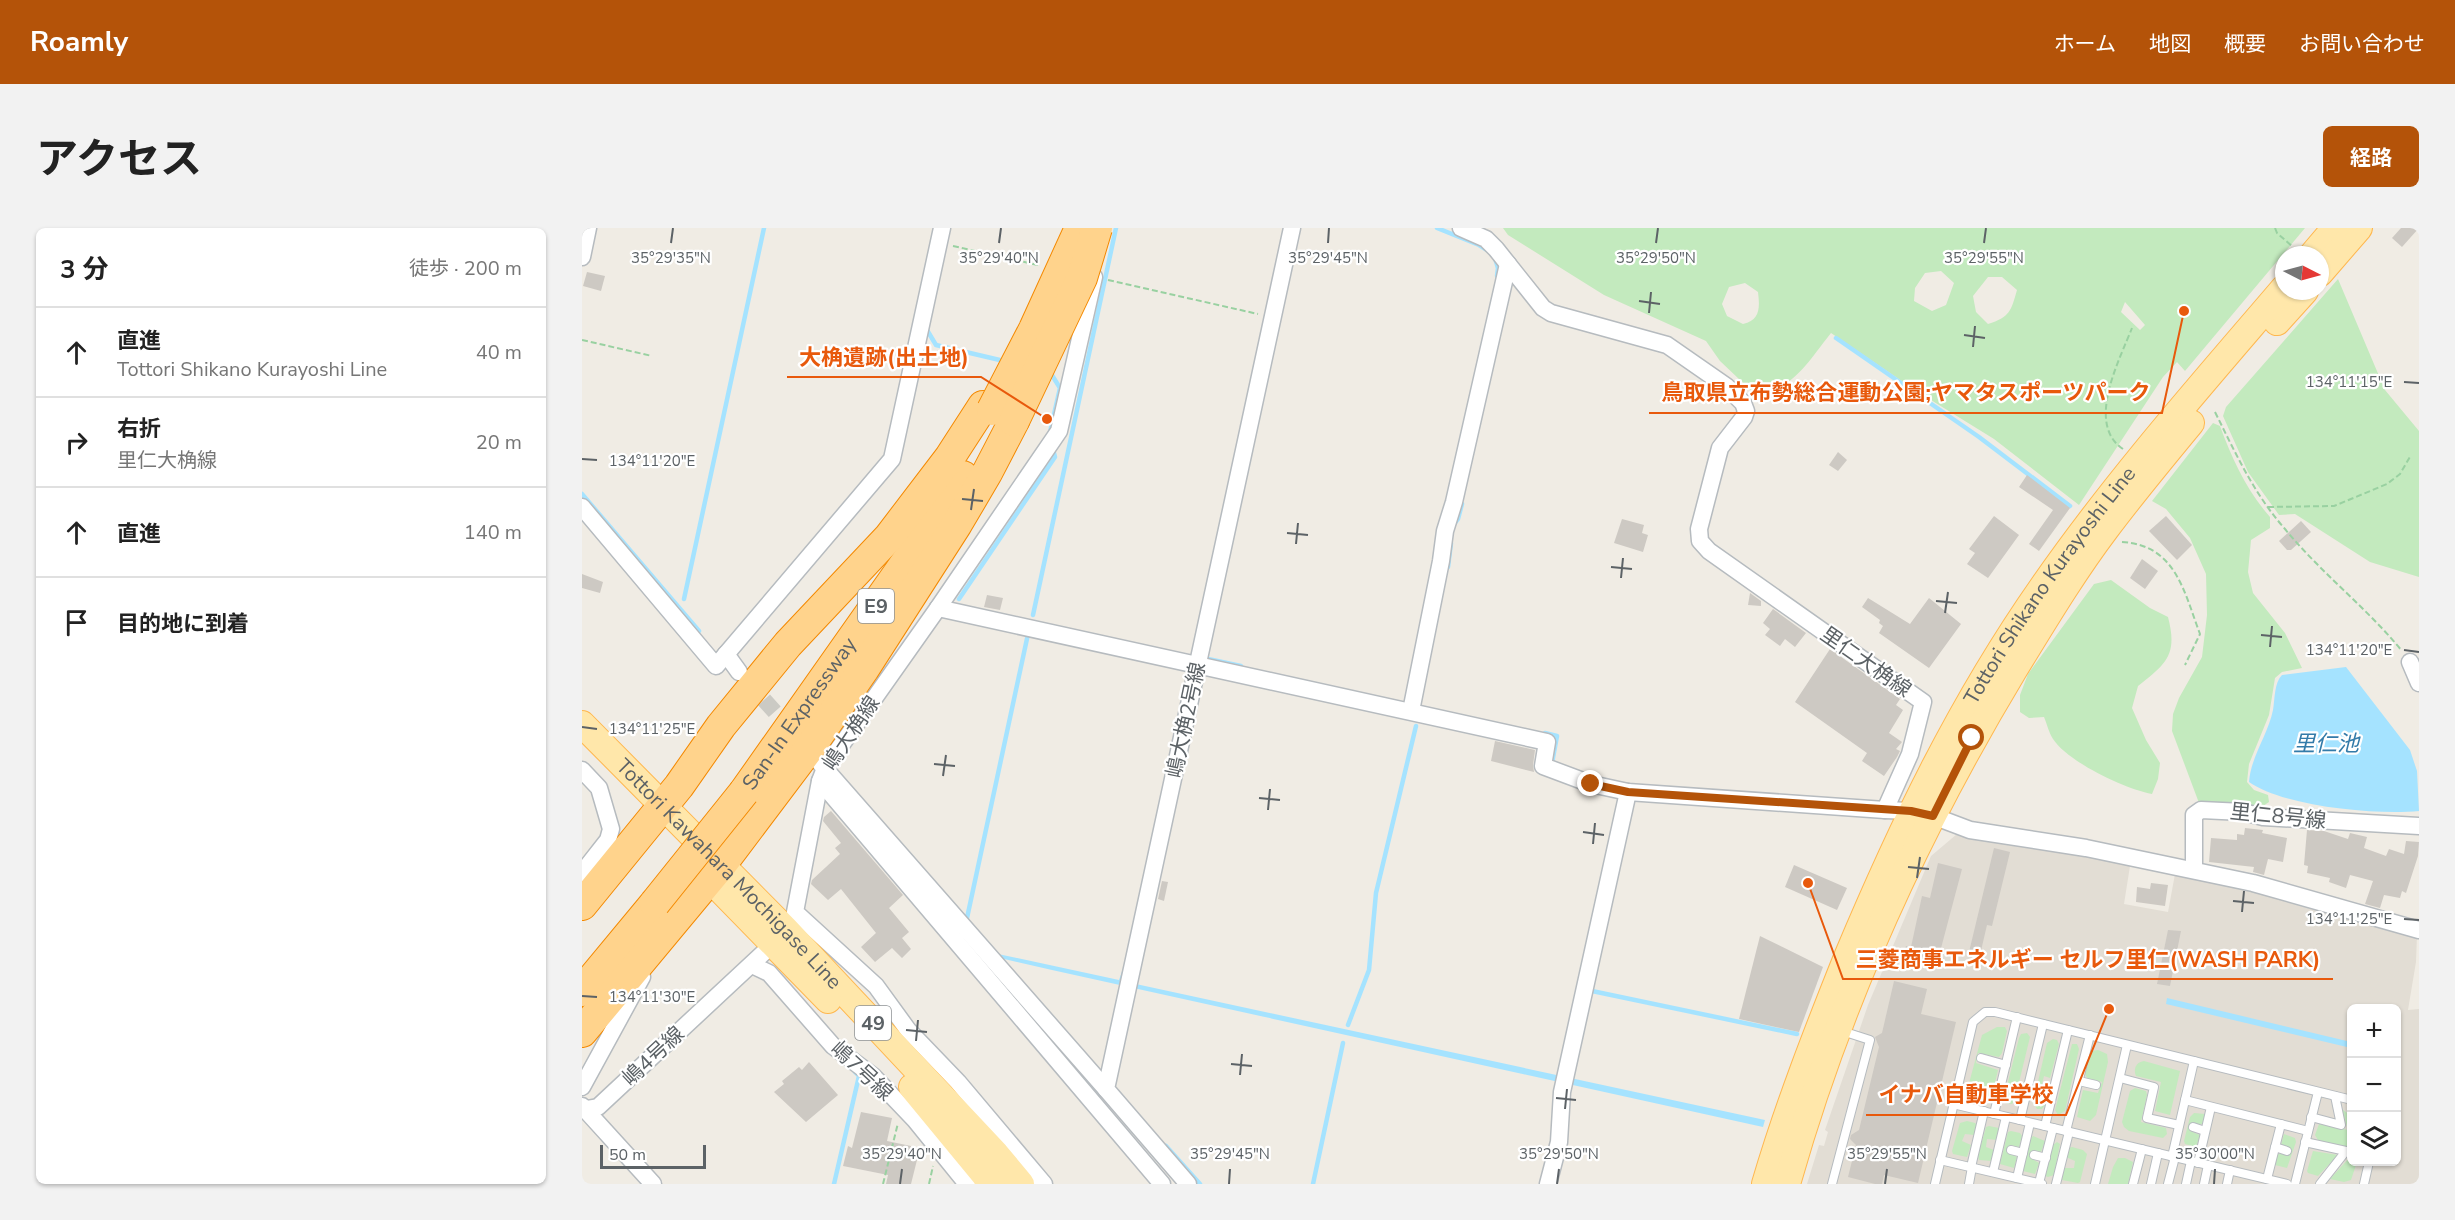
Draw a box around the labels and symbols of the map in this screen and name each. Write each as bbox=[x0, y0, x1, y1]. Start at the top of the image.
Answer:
north arrow bbox=[2275, 246, 2329, 300]
text: 35°29'35"N bbox=[631, 248, 711, 268]
text: 35°29'40"N bbox=[959, 248, 1039, 268]
text: 35°29'45"N bbox=[1288, 248, 1368, 268]
text: 35°29'50"N bbox=[1616, 248, 1696, 268]
text: 35°29'55"N bbox=[1944, 248, 2024, 268]
callout: 大桷遺跡(出土地) bbox=[787, 337, 981, 377]
text: 大桷遺跡(出土地) bbox=[799, 343, 969, 373]
text: 134°11'15"E bbox=[2306, 372, 2392, 392]
callout: 鳥取県立布勢総合運動公園;ヤマタスポーツパーク bbox=[1649, 373, 2162, 413]
text: 鳥取県立布勢総合運動公園;ヤマタスポーツパーク bbox=[1661, 378, 2151, 408]
text: 134°11'20"E bbox=[609, 451, 695, 471]
street label: Tottori Shikano Kurayoshi Line bbox=[1957, 461, 2142, 710]
road number: E9 bbox=[858, 589, 894, 623]
street label: 里仁大桷線 bbox=[1815, 620, 1917, 704]
street label: San-In Expressway bbox=[736, 631, 863, 796]
text: 134°11'20"E bbox=[2306, 640, 2392, 660]
street label: 嶋大桷2号線 bbox=[1160, 660, 1212, 780]
street label: 嶋大桷線 bbox=[816, 690, 886, 776]
text: 134°11'25"E bbox=[609, 719, 695, 739]
route start bbox=[1958, 724, 1984, 750]
water label: 里仁池 bbox=[2293, 729, 2361, 759]
street label: Tottori Kawahara Mochigase Line bbox=[610, 753, 848, 995]
route end bbox=[1577, 770, 1603, 796]
street label: 里仁8号線 bbox=[2228, 797, 2328, 835]
text: 134°11'25"E bbox=[2306, 909, 2392, 929]
callout: 三菱商事エネルギー セルフ里仁(WASH PARK) bbox=[1843, 939, 2333, 979]
text: 三菱商事エネルギー セルフ里仁(WASH PARK) bbox=[1856, 945, 2320, 975]
text: 134°11'30"E bbox=[609, 987, 695, 1007]
road number: 49 bbox=[855, 1006, 891, 1040]
street label: 嶋4号線 bbox=[616, 1020, 690, 1092]
street label: 嶋7号線 bbox=[825, 1035, 899, 1107]
callout: イナバ自動車学校 bbox=[1866, 1075, 2066, 1115]
text: イナバ自動車学校 bbox=[1878, 1080, 2054, 1110]
scale bar bbox=[600, 1142, 706, 1170]
text: 35°29'40"N bbox=[862, 1144, 942, 1164]
text: 35°29'45"N bbox=[1190, 1144, 1270, 1164]
text: 35°29'50"N bbox=[1519, 1144, 1599, 1164]
text: 35°29'55"N bbox=[1847, 1144, 1927, 1164]
text: 35°30'00"N bbox=[2175, 1144, 2255, 1164]

